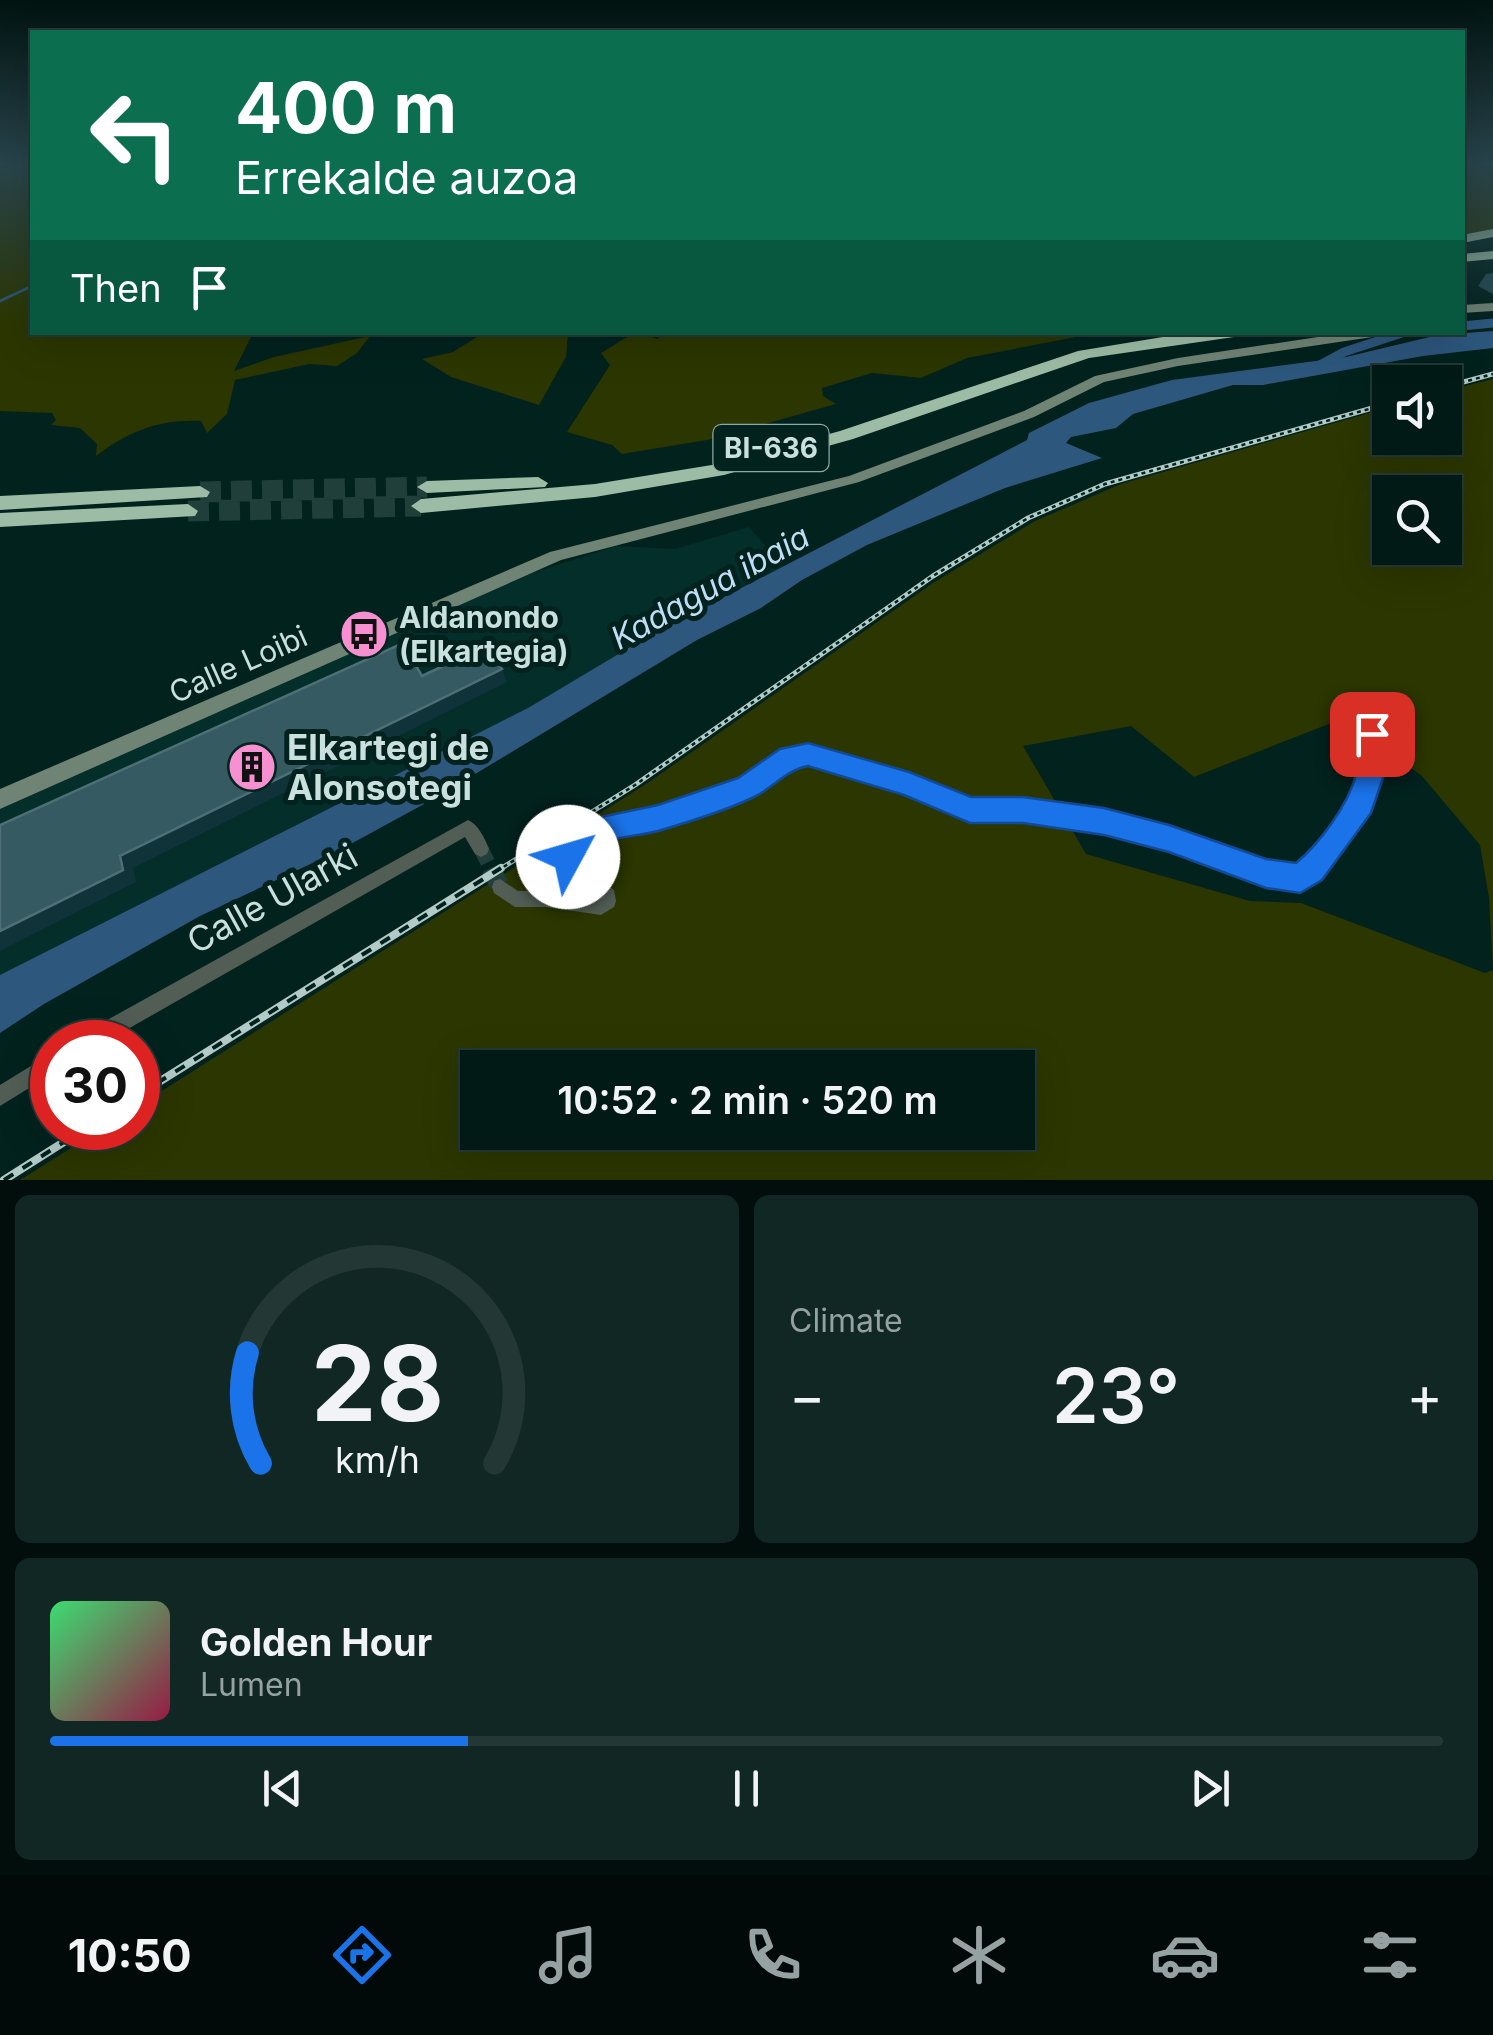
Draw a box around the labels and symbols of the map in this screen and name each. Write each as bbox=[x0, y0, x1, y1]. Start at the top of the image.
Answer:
road number: BI-636 bbox=[714, 425, 828, 471]
water label: Kadagua ibaia bbox=[604, 516, 816, 658]
place label: Aldanondo (Elkartegia) bbox=[399, 599, 569, 669]
bus stop icon: Aldanondo (Elkartegia) bbox=[338, 608, 390, 660]
street label: Calle Loibi bbox=[163, 618, 313, 710]
pin bbox=[1330, 692, 1415, 777]
place label: Elkartegi de Alonsotegi bbox=[287, 726, 489, 808]
building icon: Elkartegi de Alonsotegi bbox=[226, 741, 278, 793]
position arrow bbox=[516, 805, 620, 909]
street label: Calle Ularki bbox=[180, 834, 364, 962]
speed limit sign: 30 bbox=[30, 1020, 160, 1150]

